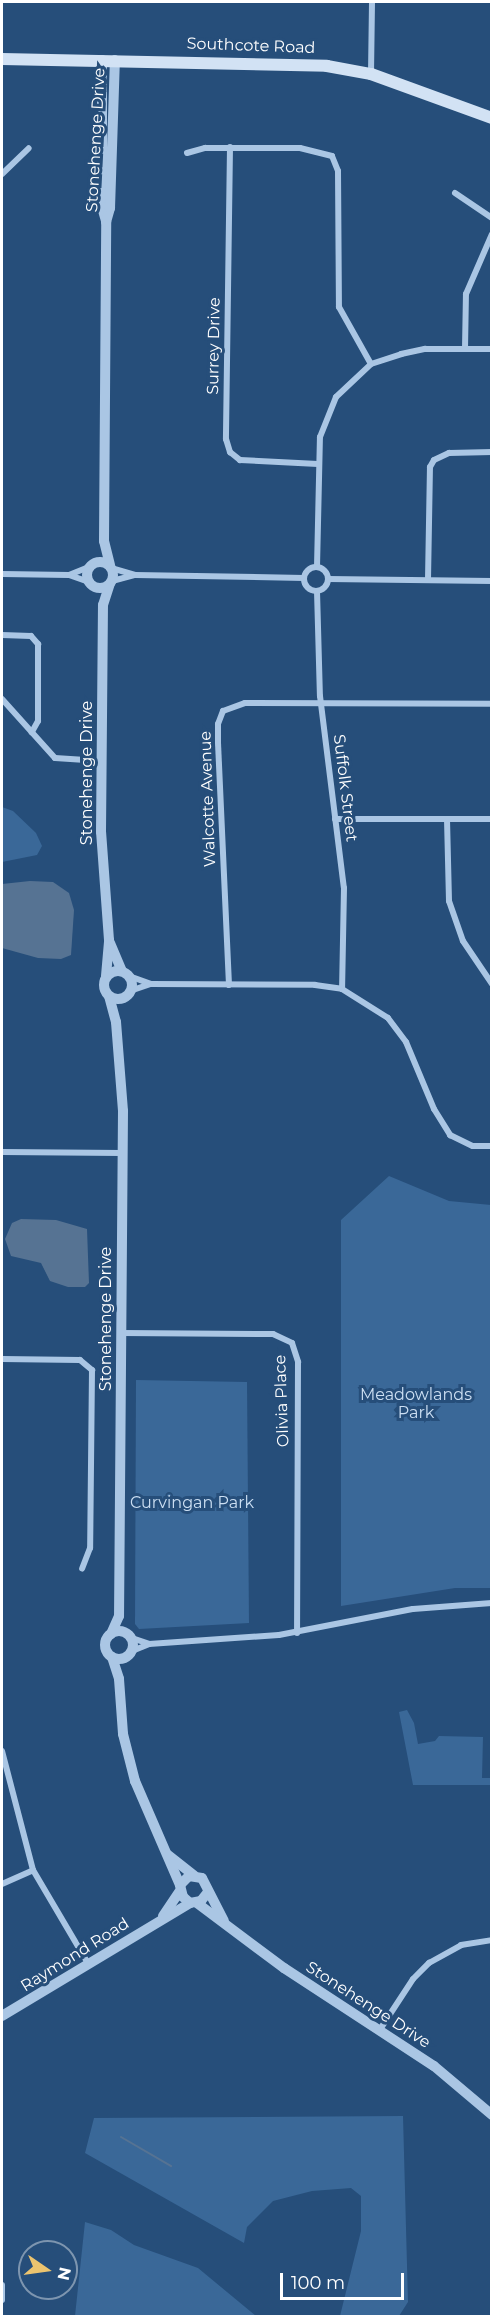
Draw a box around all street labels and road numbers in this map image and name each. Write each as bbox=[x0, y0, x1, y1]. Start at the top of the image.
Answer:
street label: Southcote Road bbox=[186, 34, 316, 58]
street label: Stonehenge Drive bbox=[83, 67, 109, 213]
street label: Surrey Drive bbox=[204, 297, 224, 395]
street label: Stonehenge Drive bbox=[77, 701, 97, 845]
street label: Walcotte Avenue bbox=[196, 731, 220, 867]
street label: Suffolk Street bbox=[329, 733, 361, 843]
street label: Stonehenge Drive bbox=[96, 1247, 116, 1391]
street label: Olivia Place bbox=[271, 1354, 293, 1448]
street label: Raymond Road bbox=[17, 1914, 133, 1996]
street label: Stonehenge Drive bbox=[302, 1958, 434, 2052]

